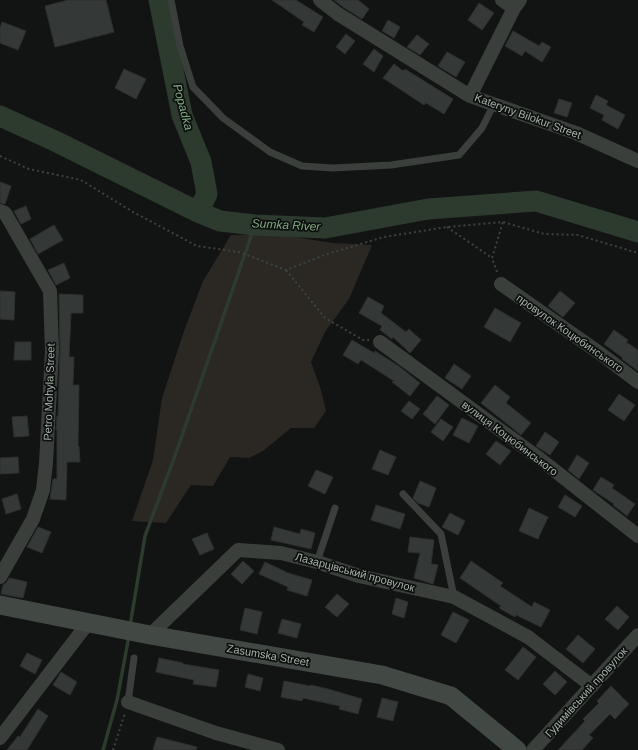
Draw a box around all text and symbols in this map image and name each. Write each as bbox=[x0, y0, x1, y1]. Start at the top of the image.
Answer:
water label: Popadka bbox=[170, 82, 196, 132]
street label: Kateryny Bilokur Street bbox=[473, 91, 583, 141]
water label: Sumka River bbox=[251, 216, 322, 234]
street label: провулок Коцюбинського bbox=[514, 292, 626, 374]
street label: Petro Mohyla Street bbox=[41, 343, 57, 441]
street label: вулиця Коцюбинського bbox=[460, 398, 560, 478]
street label: Лазарцівський провулок bbox=[294, 550, 416, 594]
street label: Zasumska Street bbox=[226, 642, 310, 668]
street label: Гудимівський провулок bbox=[543, 645, 630, 739]

